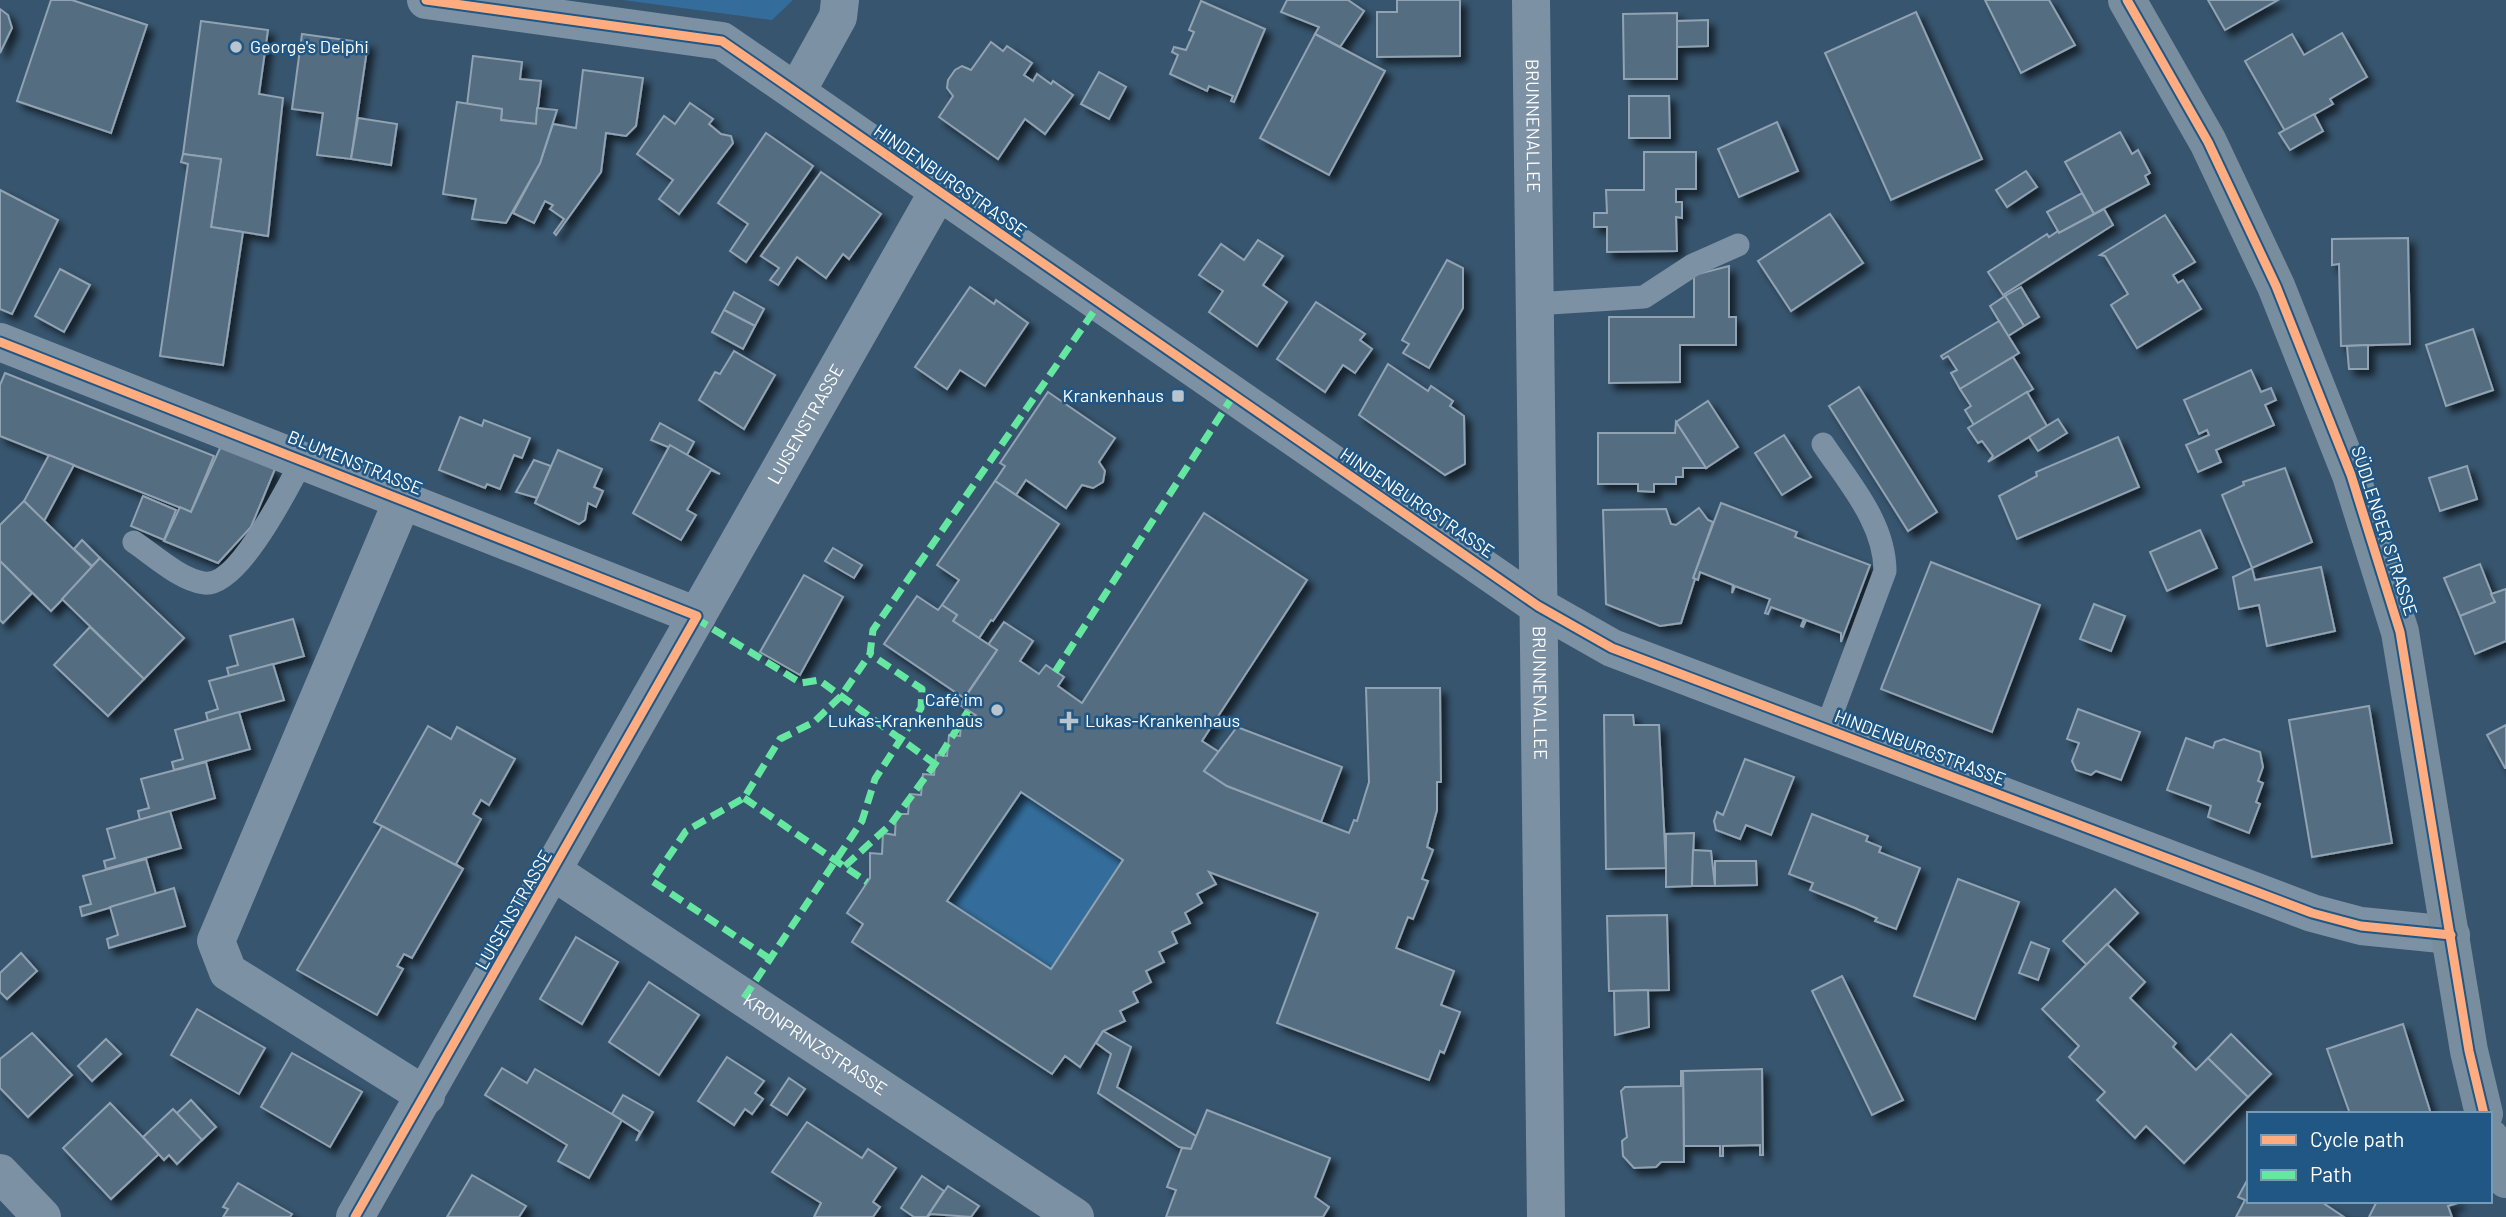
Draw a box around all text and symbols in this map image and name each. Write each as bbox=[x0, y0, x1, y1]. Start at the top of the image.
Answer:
place label: George's Delphi bbox=[250, 35, 369, 57]
marker: George's Delphi bbox=[228, 39, 244, 55]
street label: BRUNNENALLEE bbox=[1522, 59, 1545, 193]
street label: HINDENBURGSTRASSE bbox=[870, 119, 1031, 241]
street label: LUISENSTRASSE bbox=[762, 360, 848, 488]
place label: Krankenhaus bbox=[1062, 384, 1164, 406]
marker: Krankenhaus bbox=[1170, 388, 1186, 404]
street label: BLUMENSTRASSE bbox=[285, 425, 426, 499]
street label: HINDENBURGSTRASSE bbox=[1336, 442, 1499, 562]
street label: SÜDLENGER STRASSE bbox=[2347, 443, 2423, 618]
street label: BRUNNENALLEE bbox=[1529, 626, 1552, 760]
place label: Café im Lukas-Krankenhaus bbox=[828, 688, 983, 731]
marker: Café im Lukas-Krankenhaus bbox=[989, 702, 1005, 718]
street label: HINDENBURGSTRASSE bbox=[1832, 704, 2009, 790]
place label: Lukas-Krankenhaus bbox=[1085, 709, 1240, 731]
marker: Lukas-Krankenhaus bbox=[1059, 711, 1079, 731]
street label: LUISENSTRASSE bbox=[470, 846, 556, 973]
street label: KRONPRINZSTRASSE bbox=[739, 988, 892, 1099]
legend bbox=[2247, 1112, 2492, 1203]
text: Cycle path bbox=[2310, 1126, 2404, 1151]
text: Path bbox=[2310, 1161, 2352, 1186]

